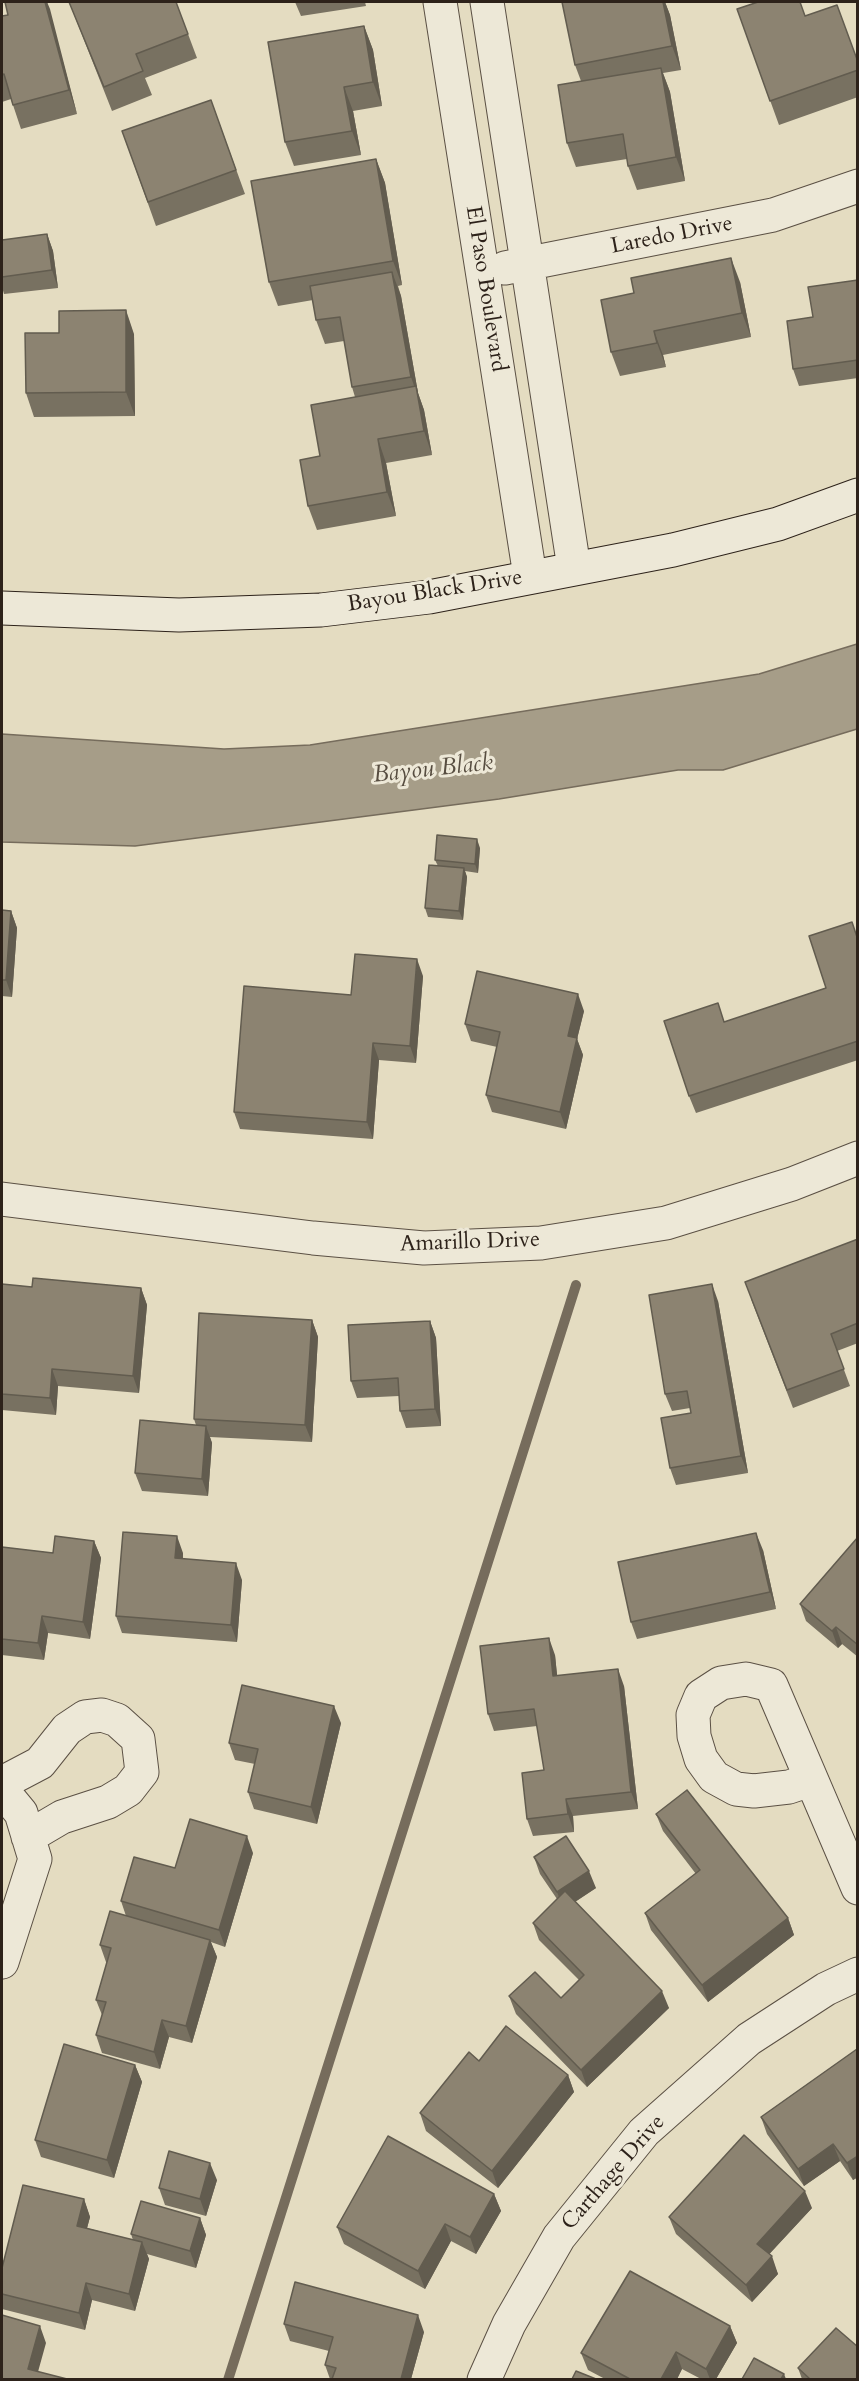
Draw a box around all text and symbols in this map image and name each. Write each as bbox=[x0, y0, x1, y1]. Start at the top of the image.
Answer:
street label: El Paso Boulevard bbox=[459, 204, 511, 374]
street label: Laredo Drive bbox=[609, 211, 735, 261]
street label: Bayou Black Drive bbox=[346, 565, 524, 619]
water label: Bayou Black bbox=[372, 749, 494, 791]
street label: Amarillo Drive bbox=[399, 1227, 541, 1259]
street label: Carthage Drive bbox=[557, 2110, 671, 2236]

